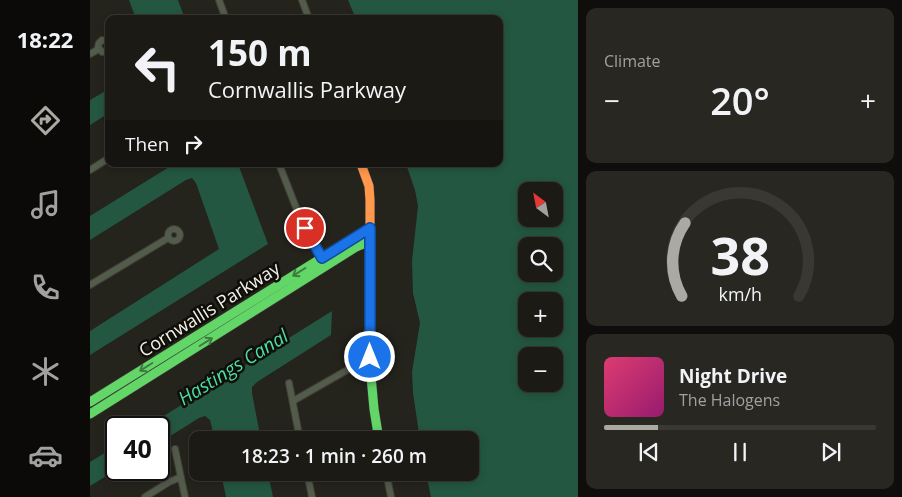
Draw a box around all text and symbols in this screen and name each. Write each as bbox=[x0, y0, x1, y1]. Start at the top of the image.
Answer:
text: 18:22 bbox=[17, 24, 73, 54]
text: 150 m bbox=[208, 29, 312, 76]
icon: left bbox=[125, 35, 190, 100]
text: Climate bbox=[604, 50, 661, 72]
text: Cornwallis Parkway bbox=[208, 74, 406, 104]
text: 20° bbox=[710, 74, 770, 126]
text: − bbox=[604, 81, 620, 119]
text: + bbox=[860, 81, 876, 119]
icon: directions bbox=[28, 103, 63, 138]
icon: right bbox=[179, 130, 207, 158]
text: Then bbox=[125, 131, 169, 157]
north arrow bbox=[518, 182, 562, 228]
map controls bbox=[518, 182, 563, 392]
icon: music bbox=[28, 187, 63, 222]
pin bbox=[284, 207, 326, 249]
icon: arrive bbox=[291, 214, 319, 242]
text: 38 bbox=[710, 219, 770, 290]
button: search bbox=[518, 237, 563, 282]
street label: Cornwallis Parkway bbox=[134, 255, 285, 362]
one-way arrow bbox=[292, 268, 306, 278]
icon: phone bbox=[28, 270, 63, 305]
text: km/h bbox=[718, 282, 762, 306]
button: + bbox=[518, 292, 563, 337]
water label: Hastings Canal bbox=[173, 322, 294, 411]
position arrow bbox=[343, 330, 395, 382]
one-way arrow bbox=[198, 336, 212, 346]
button: − bbox=[518, 347, 563, 392]
icon: climate bbox=[28, 354, 63, 389]
one-way arrow bbox=[139, 363, 153, 373]
text: Night Drive bbox=[679, 363, 787, 389]
text: The Halogens bbox=[679, 389, 780, 411]
speed limit sign: 40 bbox=[105, 416, 170, 481]
icon: car bbox=[28, 438, 63, 473]
icon: previous bbox=[635, 438, 663, 466]
icon: pause bbox=[726, 438, 754, 466]
icon: next bbox=[817, 438, 845, 466]
text: 18:23 · 1 min · 260 m bbox=[241, 443, 427, 469]

